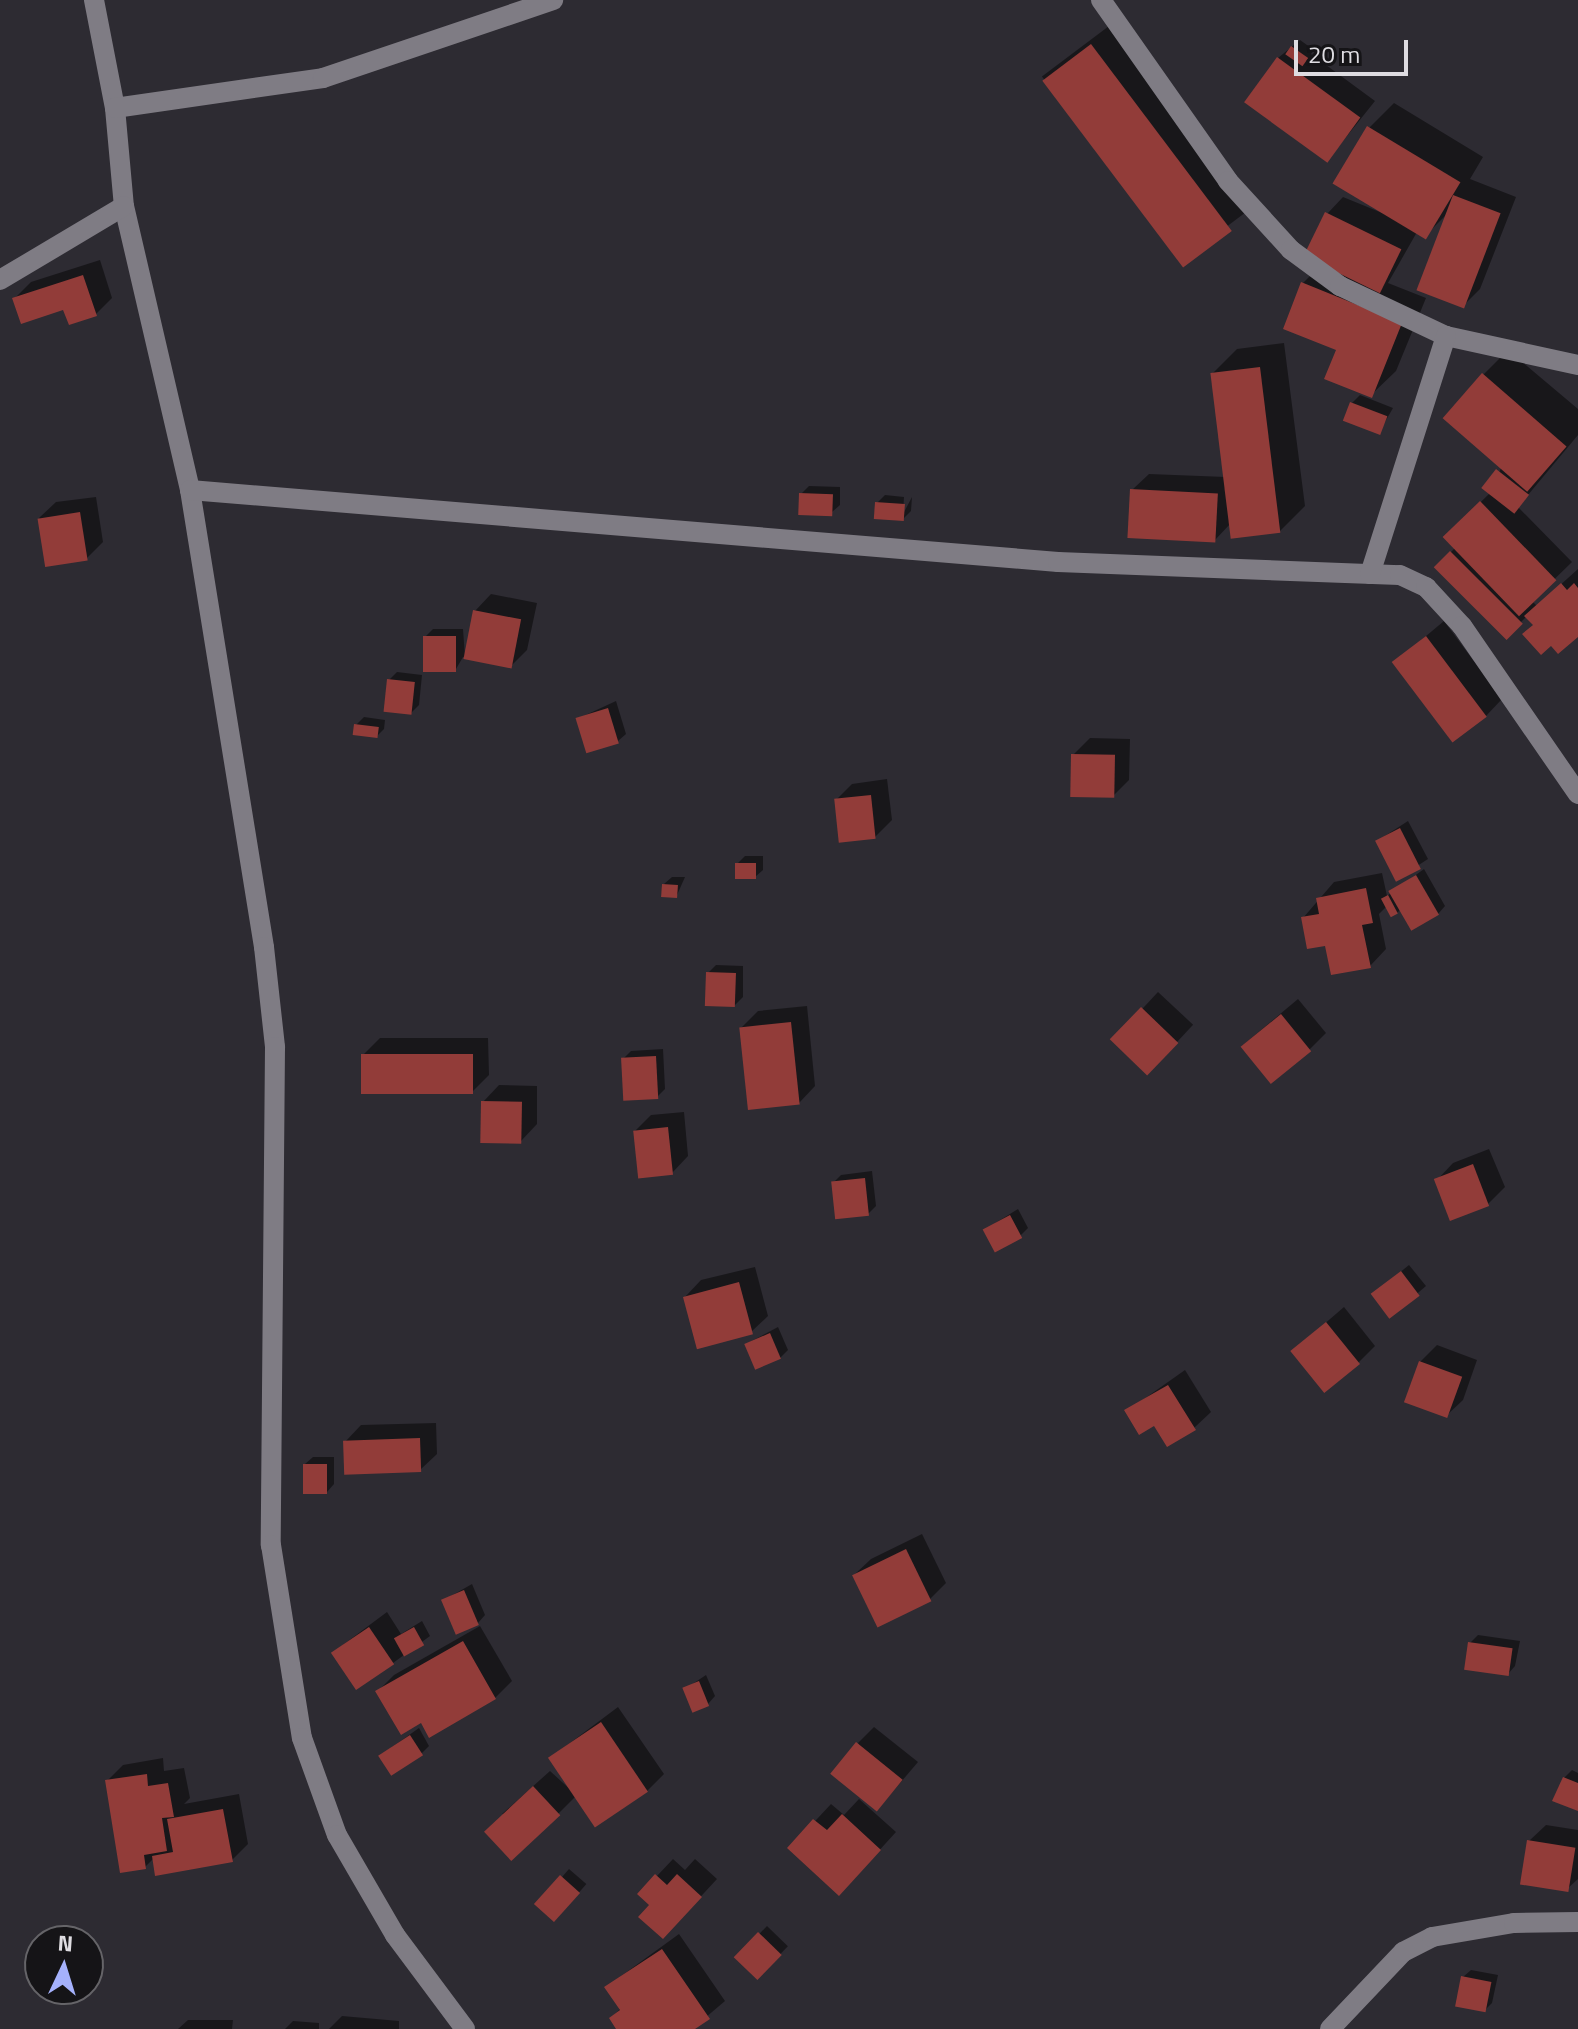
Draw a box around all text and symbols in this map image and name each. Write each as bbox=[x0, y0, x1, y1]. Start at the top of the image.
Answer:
scale bar bbox=[1298, 24, 1412, 74]
text: 20 m bbox=[1308, 36, 1360, 72]
north arrow bbox=[24, 1925, 104, 2005]
text: N bbox=[57, 1926, 74, 1961]

